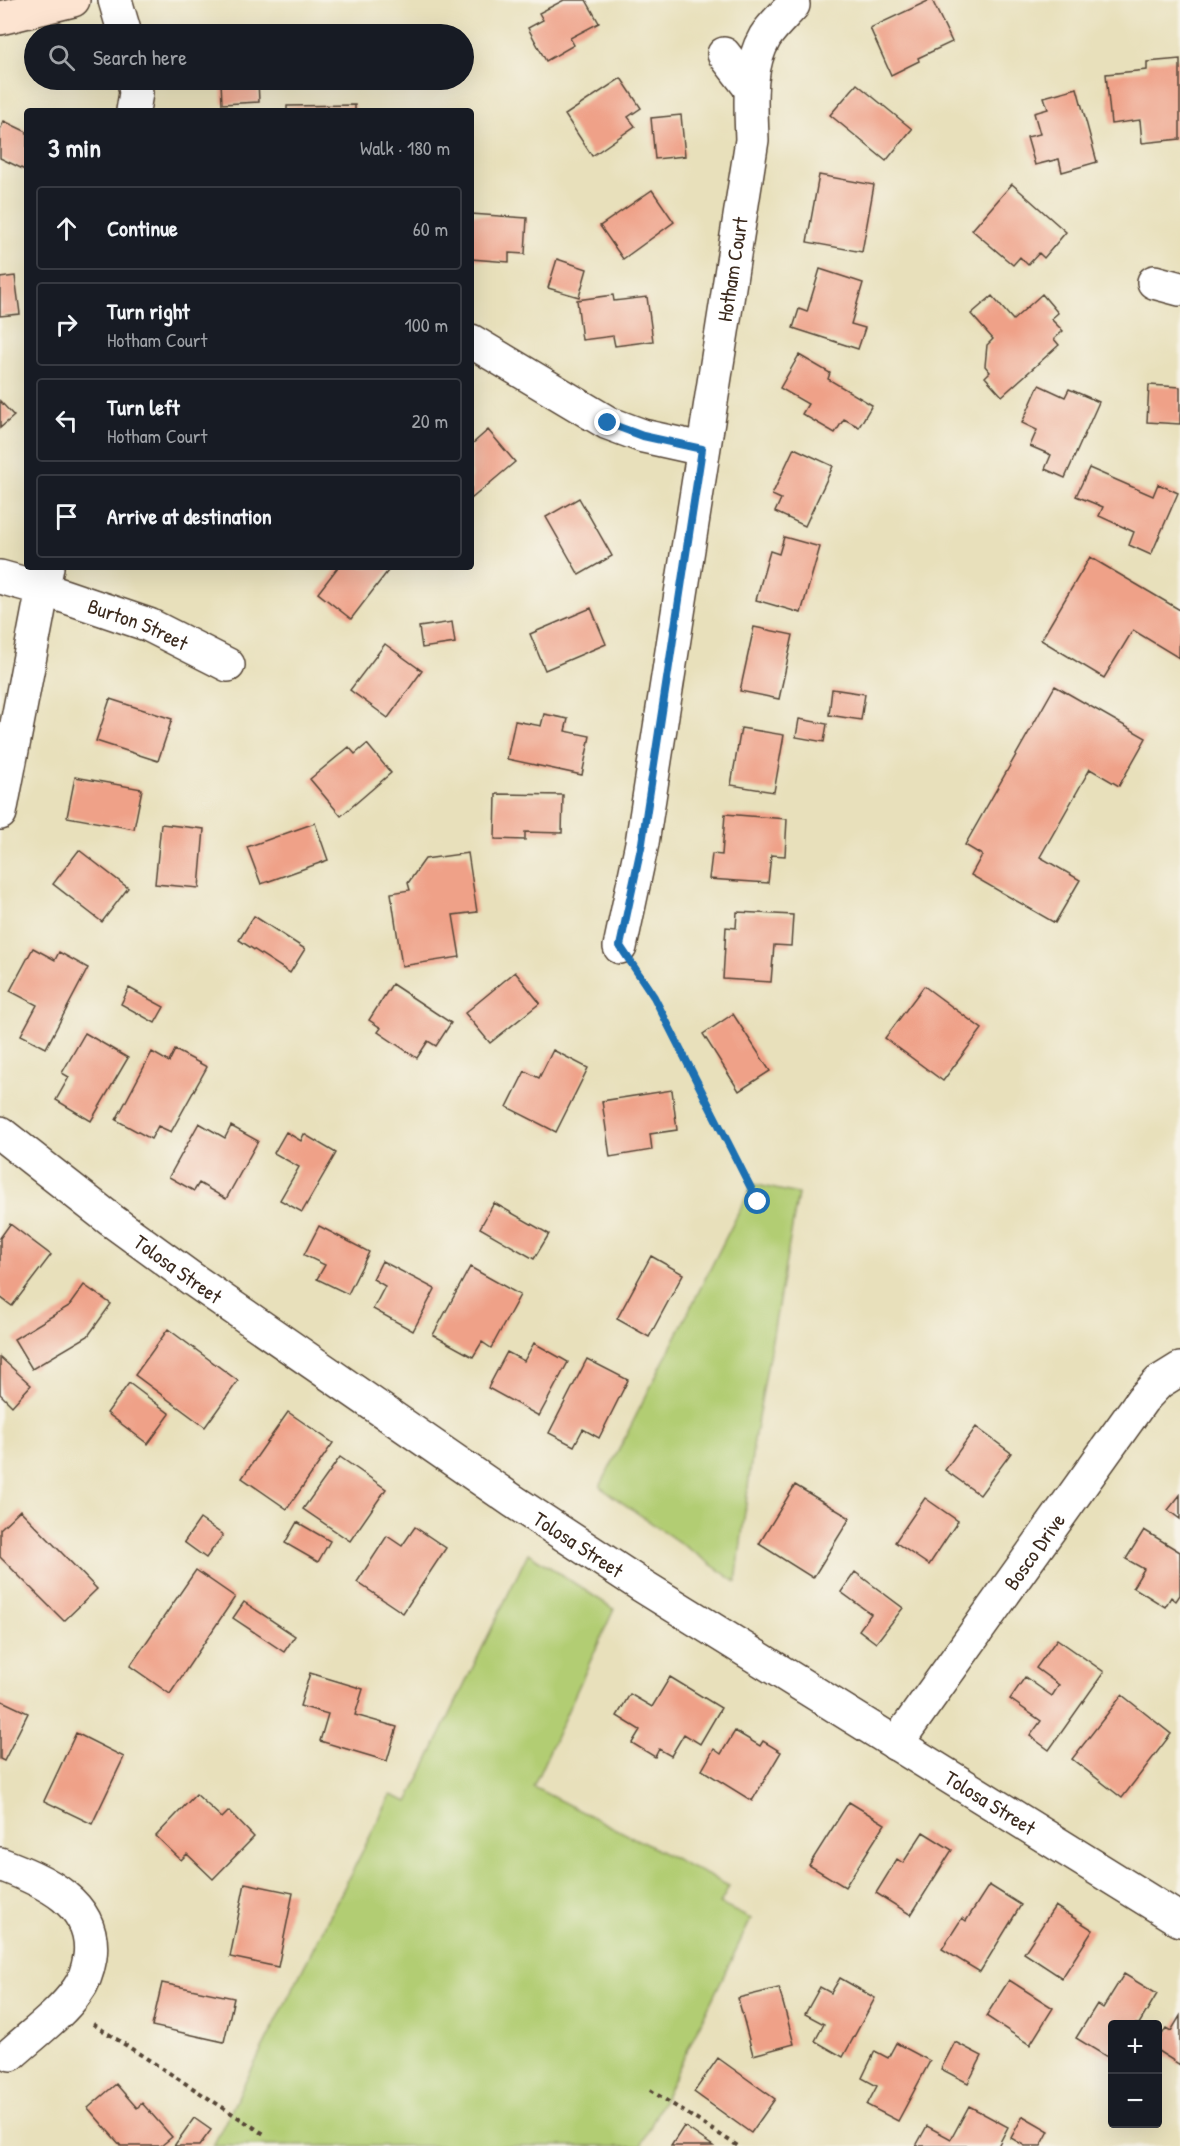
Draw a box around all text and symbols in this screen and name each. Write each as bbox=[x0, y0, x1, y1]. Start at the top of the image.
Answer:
search box bbox=[24, 24, 474, 90]
icon: search bbox=[45, 41, 78, 74]
text: Search here bbox=[93, 42, 187, 72]
text: 3 min bbox=[48, 130, 101, 165]
text: Walk · 180 m bbox=[360, 134, 450, 161]
icon: ahead bbox=[50, 212, 83, 245]
text: Continue bbox=[107, 213, 178, 243]
street label: Hotham Court bbox=[709, 214, 754, 324]
text: 60 m bbox=[413, 215, 448, 242]
text: Turn right bbox=[107, 296, 190, 326]
icon: right bbox=[50, 308, 83, 341]
text: 100 m bbox=[405, 311, 448, 338]
text: Hotham Court bbox=[107, 326, 207, 353]
text: Turn left bbox=[107, 392, 180, 422]
icon: left bbox=[50, 404, 83, 437]
text: 20 m bbox=[411, 407, 448, 434]
route end bbox=[594, 409, 620, 435]
text: Hotham Court bbox=[107, 422, 207, 449]
icon: arrive bbox=[50, 500, 83, 533]
text: Arrive at destination bbox=[107, 501, 272, 531]
street label: Burton Street bbox=[84, 591, 194, 657]
route start bbox=[744, 1188, 770, 1214]
street label: Tolosa Street bbox=[128, 1227, 229, 1311]
street label: Tolosa Street bbox=[528, 1504, 630, 1585]
street label: Bosco Drive bbox=[996, 1507, 1071, 1596]
street label: Tolosa Street bbox=[939, 1763, 1042, 1842]
map controls bbox=[1108, 2020, 1162, 2128]
button: + bbox=[1108, 2020, 1162, 2074]
button: − bbox=[1108, 2074, 1162, 2128]

